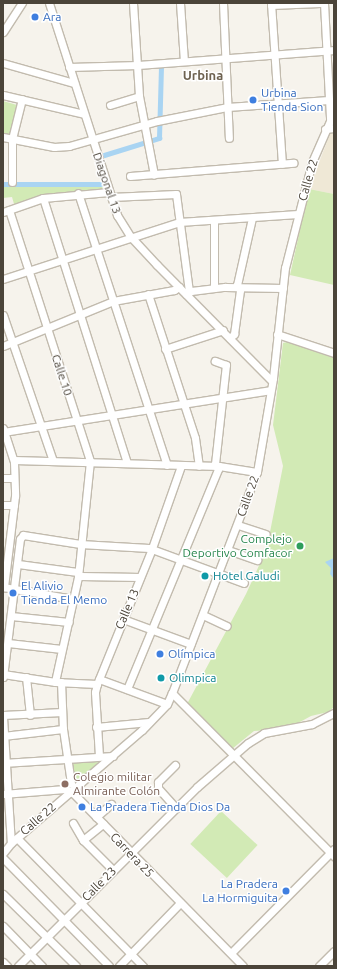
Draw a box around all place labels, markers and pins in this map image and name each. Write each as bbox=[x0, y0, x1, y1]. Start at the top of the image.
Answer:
place label: Ara bbox=[43, 10, 62, 24]
marker: Ara bbox=[30, 12, 40, 22]
place label: Urbina Tienda Sion bbox=[261, 86, 323, 114]
marker: Urbina Tienda Sion bbox=[248, 95, 258, 105]
place label: Complejo Deportivo Comfacor bbox=[183, 532, 292, 560]
marker: Complejo Deportivo Comfacor bbox=[295, 541, 305, 551]
place label: Hotel Galudi bbox=[213, 569, 280, 583]
marker: Hotel Galudi bbox=[200, 571, 210, 581]
place label: El Alivio Tienda El Memo bbox=[21, 579, 107, 607]
marker: El Alivio Tienda El Memo bbox=[8, 588, 18, 598]
place label: Olímpica bbox=[168, 647, 215, 661]
marker: Olímpica bbox=[155, 649, 165, 659]
place label: Olimpica bbox=[169, 671, 216, 685]
marker: Olimpica bbox=[156, 673, 166, 683]
place label: Colegio militar Almirante Colón bbox=[73, 770, 160, 798]
marker: Colegio militar Almirante Colón bbox=[60, 779, 70, 789]
place label: La Pradera Tienda Dios Da bbox=[90, 800, 230, 814]
marker: La Pradera Tienda Dios Da bbox=[77, 802, 87, 812]
place label: La Pradera La Hormiguita bbox=[202, 877, 278, 905]
marker: La Pradera La Hormiguita bbox=[281, 886, 291, 896]

